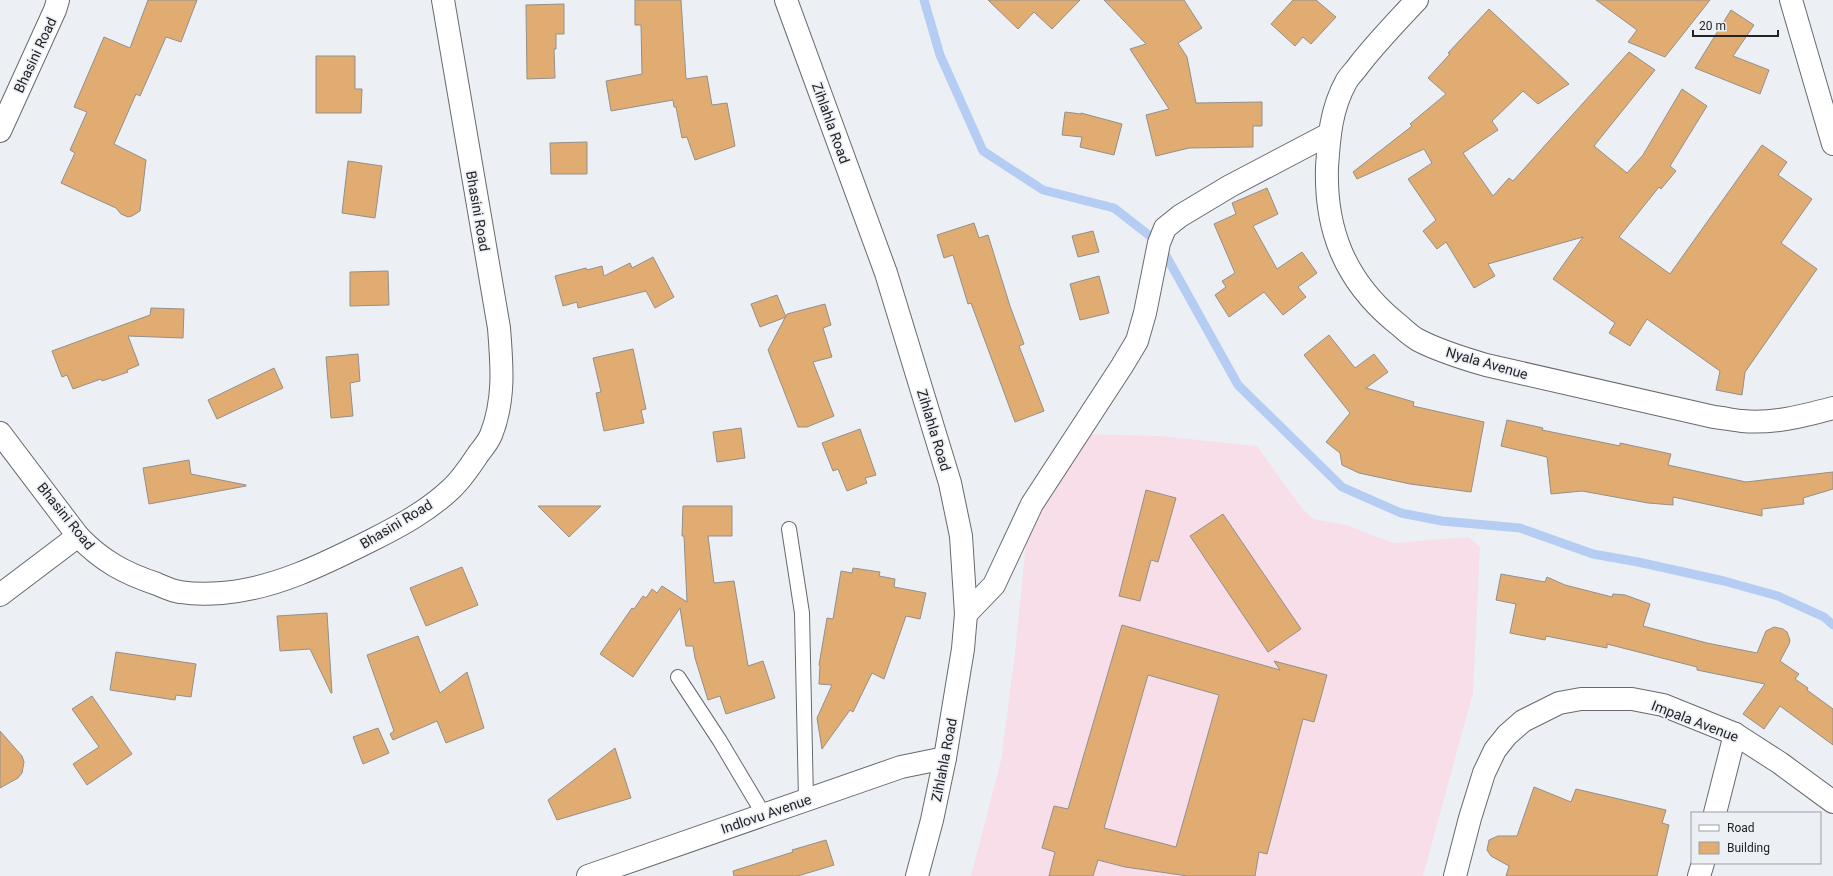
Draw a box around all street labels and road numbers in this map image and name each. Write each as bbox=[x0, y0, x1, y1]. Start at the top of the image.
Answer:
street label: Bhasini Road bbox=[11, 15, 59, 95]
street label: Zihlahla Road bbox=[809, 80, 853, 166]
street label: Bhasini Road bbox=[463, 170, 493, 252]
street label: Nyala Avenue bbox=[1444, 344, 1530, 382]
street label: Zihlahla Road bbox=[914, 387, 954, 473]
street label: Bhasini Road bbox=[34, 479, 98, 553]
street label: Bhasini Road bbox=[357, 496, 435, 552]
street label: Impala Avenue bbox=[1649, 697, 1741, 745]
street label: Zihlahla Road bbox=[928, 717, 960, 803]
street label: Indlovu Avenue bbox=[719, 791, 813, 837]

